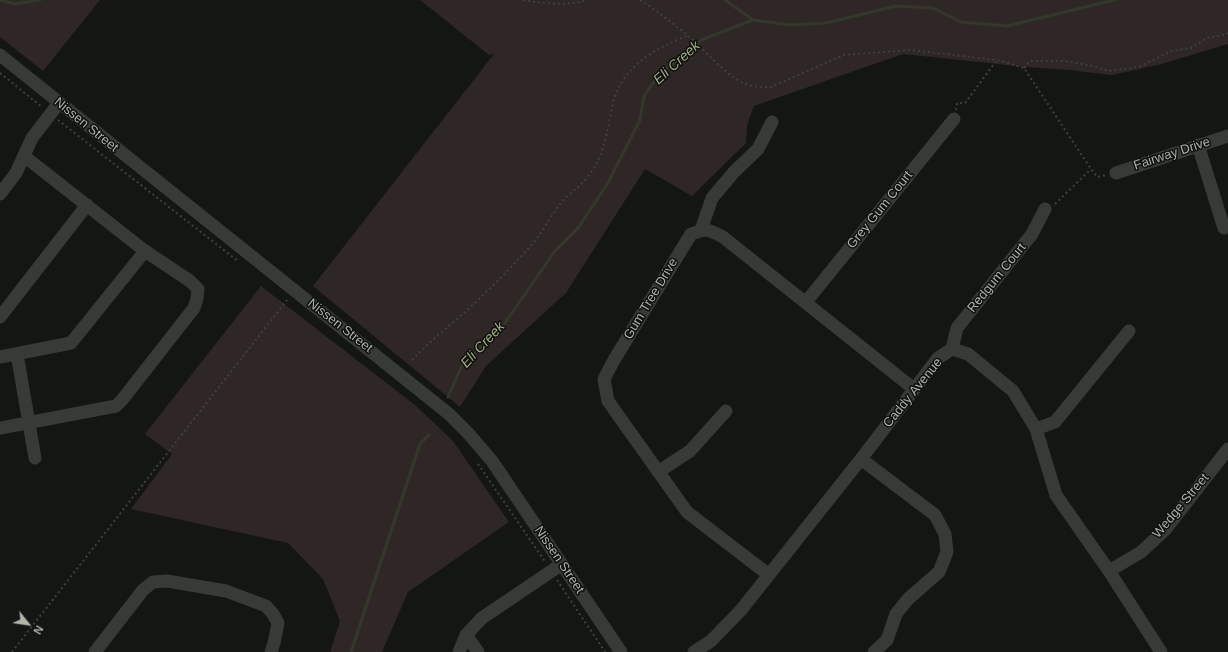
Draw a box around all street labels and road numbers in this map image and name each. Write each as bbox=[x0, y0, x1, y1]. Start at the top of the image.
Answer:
street label: Nissen Street bbox=[51, 94, 121, 156]
street label: Fairway Drive bbox=[1132, 134, 1212, 174]
street label: Grey Gum Court bbox=[844, 168, 916, 252]
street label: Redgum Court bbox=[964, 240, 1030, 316]
street label: Gum Tree Drive bbox=[621, 256, 681, 342]
street label: Nissen Street bbox=[304, 296, 376, 356]
street label: Caddy Avenue bbox=[880, 355, 946, 431]
street label: Wedge Street bbox=[1150, 471, 1212, 541]
street label: Nissen Street bbox=[531, 523, 587, 597]

